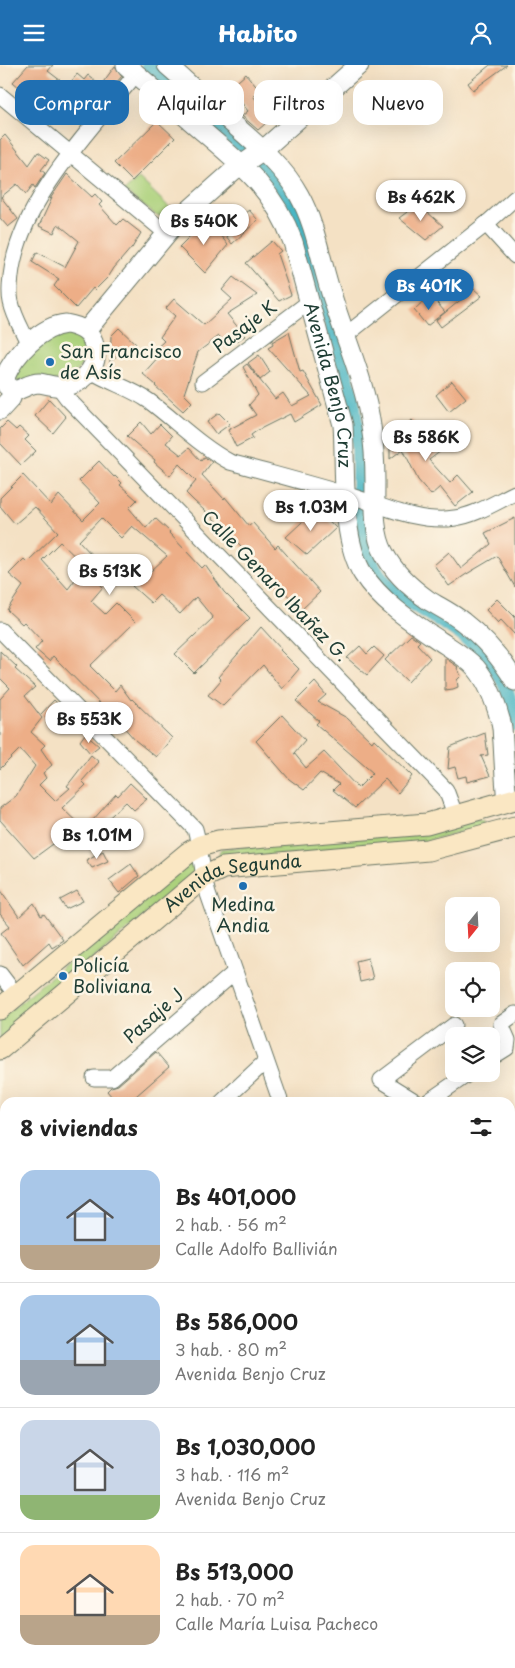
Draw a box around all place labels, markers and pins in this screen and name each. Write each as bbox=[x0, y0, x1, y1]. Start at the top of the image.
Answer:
pin: Bs 462K bbox=[375, 179, 467, 222]
pin: Bs 540K bbox=[158, 203, 250, 246]
pin: Bs 401K bbox=[383, 269, 475, 311]
place label: San Francisco de Asís bbox=[60, 337, 182, 385]
marker: San Francisco de Asís bbox=[44, 356, 56, 368]
pin: Bs 586K bbox=[380, 419, 472, 462]
pin: Bs 1.03M bbox=[259, 489, 363, 532]
pin: Bs 513K bbox=[64, 553, 156, 596]
pin: Bs 553K bbox=[43, 701, 135, 744]
pin: Bs 1.01M bbox=[45, 817, 149, 860]
marker: Medina Andia bbox=[237, 880, 249, 892]
place label: Medina Andia bbox=[211, 890, 275, 938]
place label: Policía Boliviana bbox=[73, 951, 152, 999]
marker: Policía Boliviana bbox=[57, 970, 69, 982]

